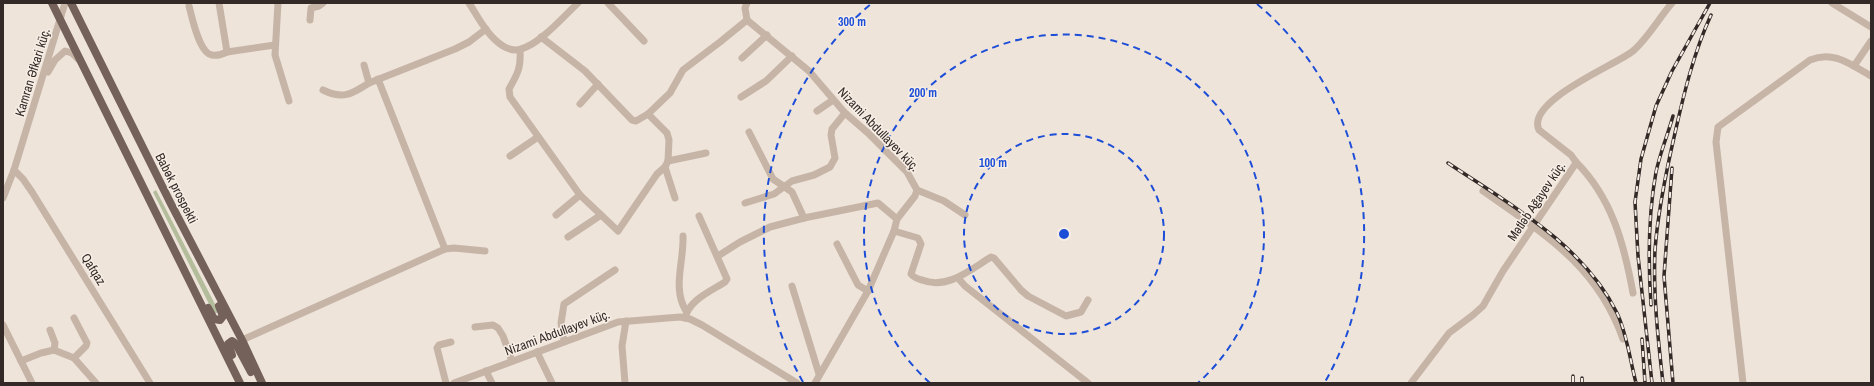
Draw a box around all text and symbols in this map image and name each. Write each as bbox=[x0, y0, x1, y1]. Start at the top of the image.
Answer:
text: 300 m bbox=[838, 14, 866, 30]
street label: Kamran Əfkari küç. bbox=[11, 26, 54, 118]
street label: Nizami Abdullayev küç. bbox=[834, 84, 923, 175]
text: 200 m bbox=[909, 85, 937, 101]
street label: Babək prospekti bbox=[151, 150, 202, 226]
text: 100 m bbox=[979, 155, 1007, 171]
street label: Mətləb Ağayev küç. bbox=[1504, 158, 1569, 244]
centre of rings bbox=[1057, 227, 1071, 241]
street label: Qafqaz bbox=[77, 250, 110, 288]
street label: Nizami Abdullayev küç. bbox=[502, 306, 612, 359]

